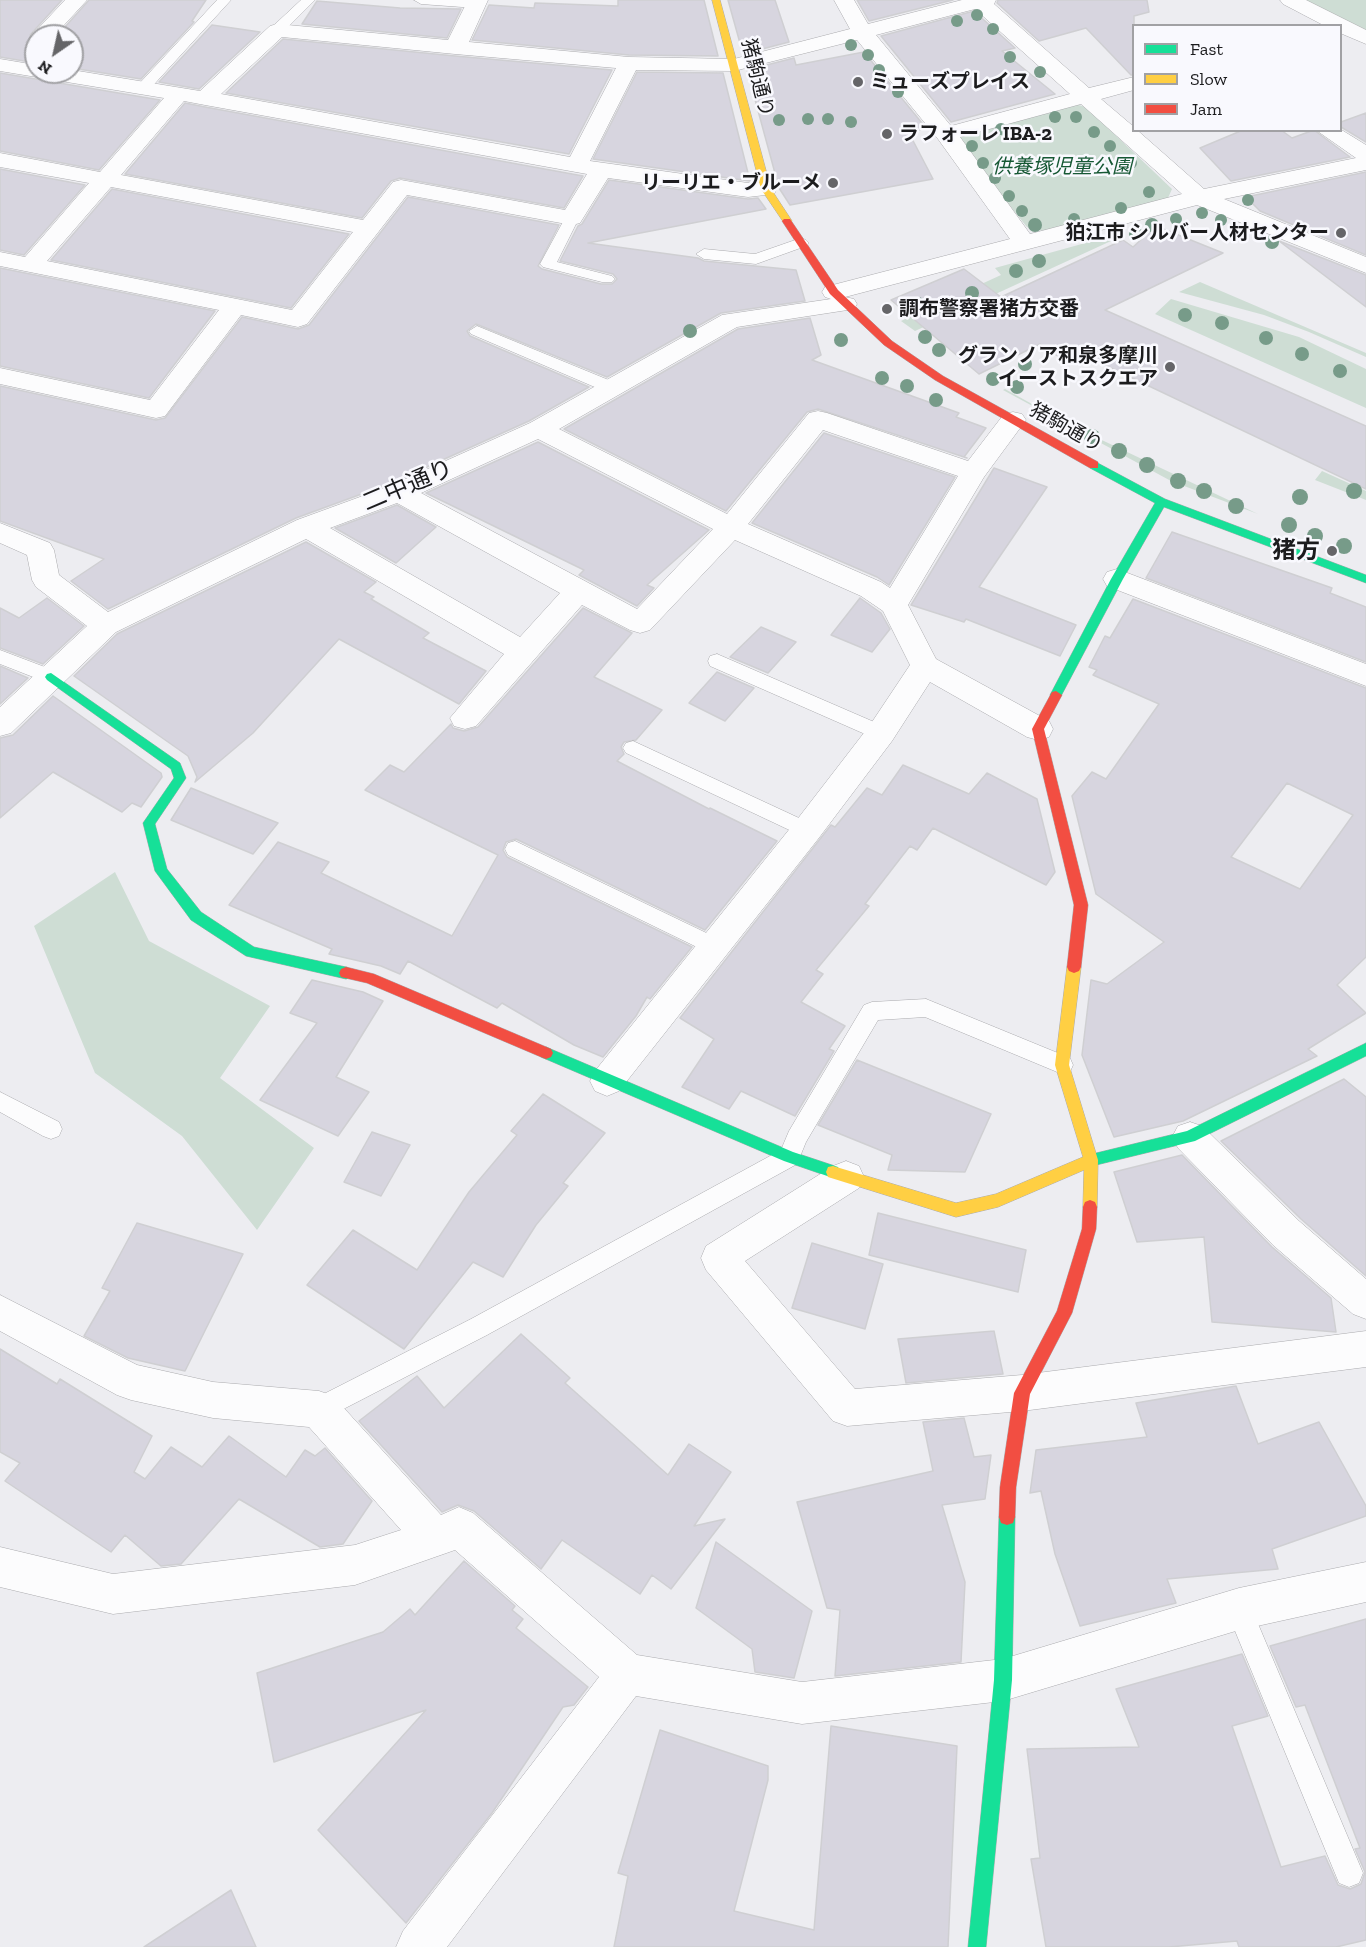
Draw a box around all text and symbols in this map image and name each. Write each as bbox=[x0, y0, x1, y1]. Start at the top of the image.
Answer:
north arrow bbox=[24, 24, 84, 84]
legend bbox=[1132, 24, 1342, 132]
street label: 猪駒通り bbox=[736, 36, 778, 120]
text: Fast bbox=[1190, 38, 1223, 60]
text: N bbox=[34, 56, 55, 79]
text: Slow bbox=[1190, 68, 1227, 90]
place label: ミューズプレイス bbox=[870, 70, 1030, 94]
marker: ミューズプレイス bbox=[851, 75, 865, 89]
text: Jam bbox=[1190, 98, 1222, 120]
place label: ラフォーレ IBA-2 bbox=[899, 122, 1052, 146]
marker: ラフォーレ IBA-2 bbox=[880, 127, 894, 141]
park label: 供養塚児童公園 bbox=[992, 155, 1132, 179]
place label: リーリエ・ブルーメ bbox=[641, 171, 821, 195]
marker: リーリエ・ブルーメ bbox=[826, 176, 840, 190]
place label: 狛江市 シルバー人材センター bbox=[1065, 221, 1329, 245]
marker: 狛江市 シルバー人材センター bbox=[1334, 226, 1348, 240]
place label: 調布警察署猪方交番 bbox=[899, 297, 1079, 321]
marker: 調布警察署猪方交番 bbox=[880, 302, 894, 316]
place label: グランノア和泉多摩川 イーストスクエア bbox=[958, 344, 1158, 391]
marker: グランノア和泉多摩川 イーストスクエア bbox=[1163, 360, 1177, 374]
street label: 猪駒通り bbox=[1025, 398, 1107, 458]
street label: 二中通り bbox=[358, 454, 458, 518]
place label: 猪方 bbox=[1272, 537, 1320, 565]
marker: 猪方 bbox=[1325, 544, 1339, 558]

